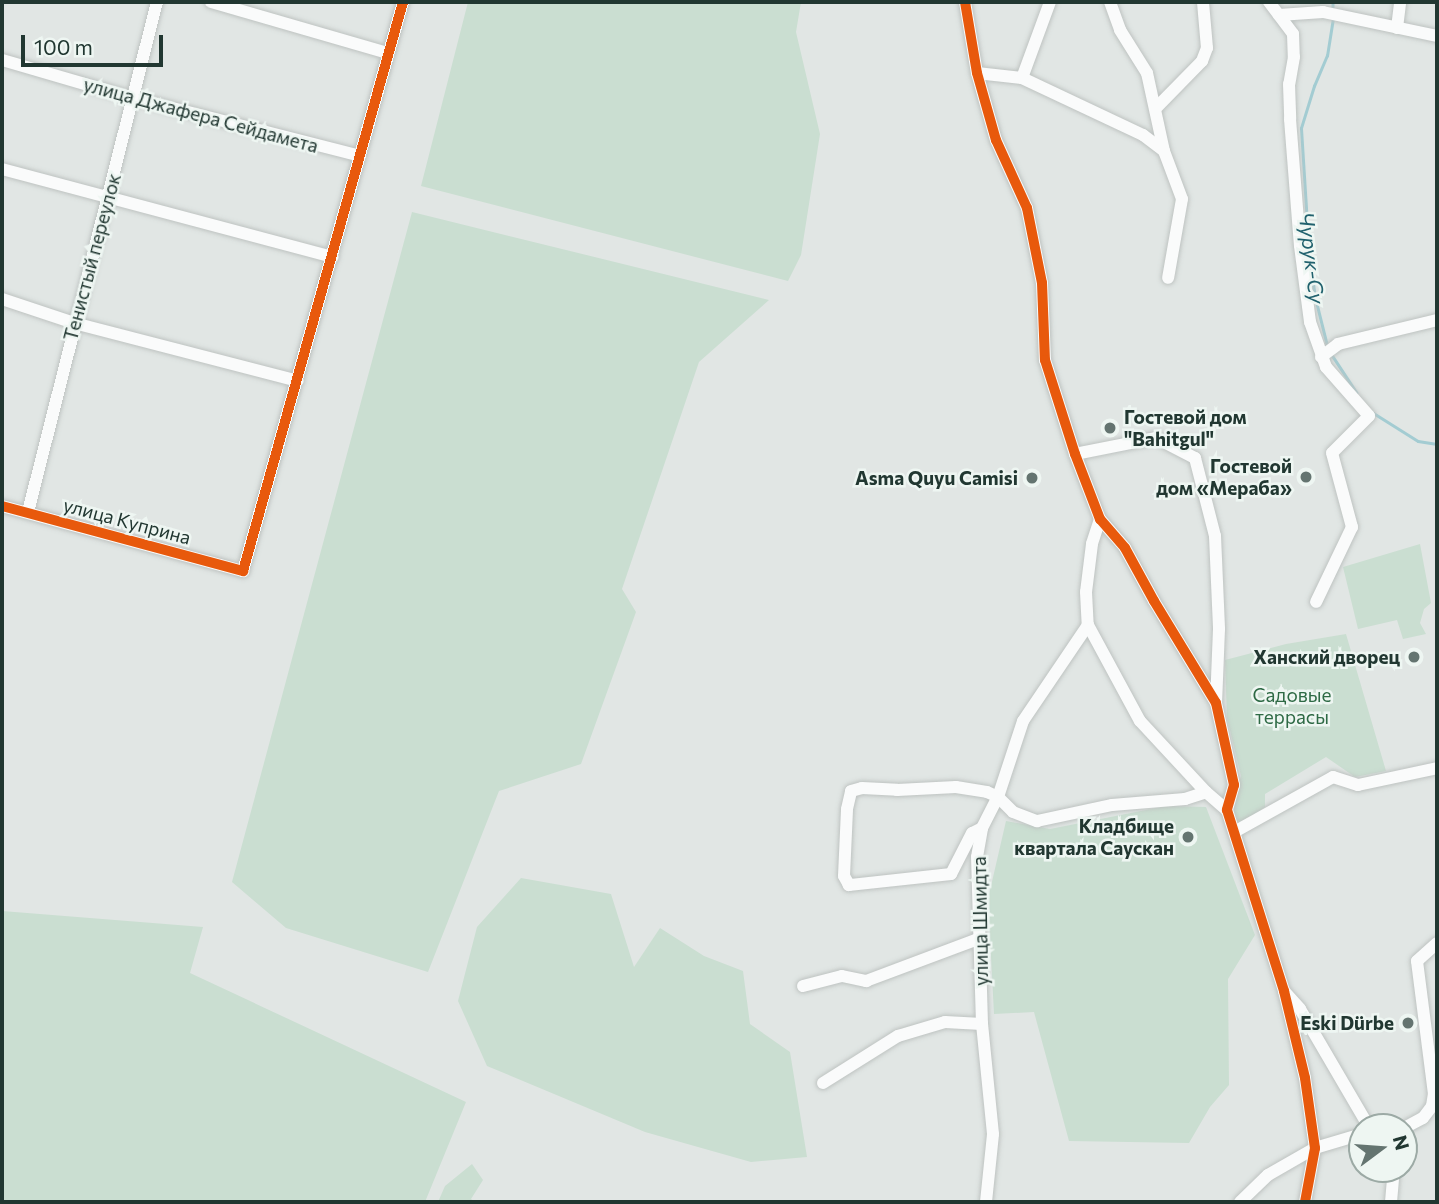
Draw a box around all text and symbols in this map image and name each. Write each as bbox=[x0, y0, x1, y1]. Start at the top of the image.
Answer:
scale bar bbox=[24, 21, 166, 65]
text: 100 m bbox=[34, 34, 93, 59]
street label: улица Джафера Сейдамета bbox=[81, 73, 321, 157]
street label: Тенистый переулок bbox=[59, 171, 125, 343]
water label: Чурук-Су bbox=[1294, 211, 1330, 305]
place label: Гостевой дом "Bahitgul" bbox=[1124, 406, 1247, 450]
marker: Гостевой дом "Bahitgul" bbox=[1102, 420, 1118, 436]
place label: Гостевой дом «Мераба» bbox=[1156, 455, 1292, 499]
place label: Asma Quyu Camisi bbox=[855, 467, 1018, 489]
marker: Гостевой дом «Мераба» bbox=[1298, 469, 1314, 485]
marker: Asma Quyu Camisi bbox=[1024, 470, 1040, 486]
street label: улица Куприна bbox=[61, 493, 193, 549]
place label: Ханский дворец bbox=[1254, 646, 1400, 668]
marker: Ханский дворец bbox=[1406, 649, 1422, 665]
park label: Садовые террасы bbox=[1252, 684, 1332, 728]
place label: Кладбище квартала Саускан bbox=[1014, 815, 1174, 859]
marker: Кладбище квартала Саускан bbox=[1180, 829, 1196, 845]
street label: улица Шмидта bbox=[967, 856, 993, 986]
place label: Eski Dürbe bbox=[1300, 1012, 1394, 1034]
marker: Eski Dürbe bbox=[1400, 1015, 1416, 1031]
north arrow bbox=[1348, 1113, 1418, 1183]
text: N bbox=[1389, 1133, 1415, 1153]

